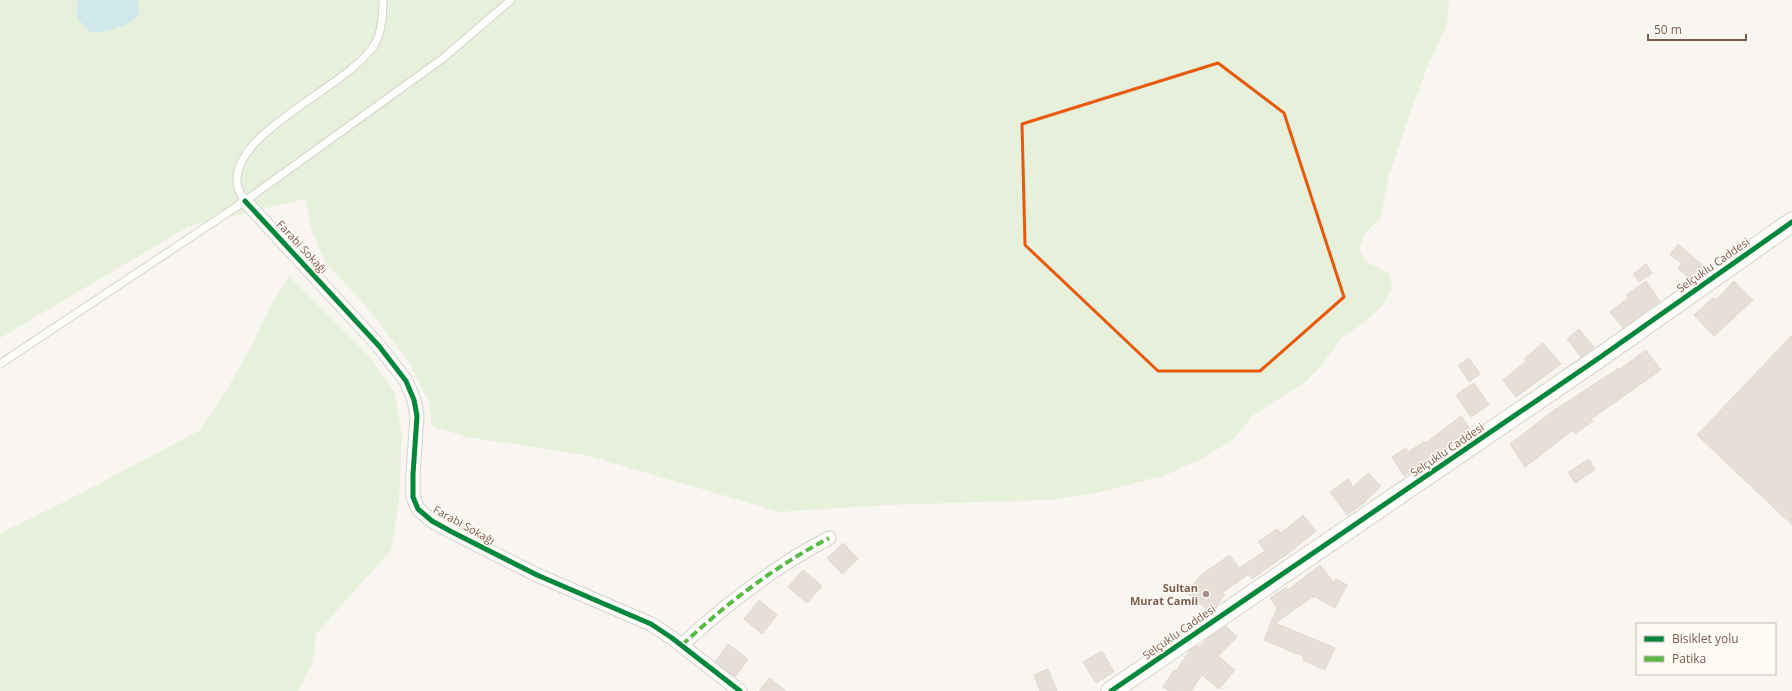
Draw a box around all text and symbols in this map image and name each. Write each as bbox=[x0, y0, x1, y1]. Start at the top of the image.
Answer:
scale bar bbox=[1648, 16, 1746, 42]
text: 50 m bbox=[1654, 21, 1682, 38]
street label: Farabi Sokağı bbox=[274, 217, 331, 277]
street label: Selçuklu Caddesi bbox=[1673, 234, 1752, 295]
street label: Selçuklu Caddesi bbox=[1407, 419, 1487, 480]
street label: Farabi Sokağı bbox=[431, 502, 498, 548]
place label: Sultan Murat Camii bbox=[1130, 580, 1198, 608]
marker: Sultan Murat Camii bbox=[1201, 589, 1211, 599]
street label: Selçuklu Caddesi bbox=[1139, 601, 1218, 662]
legend bbox=[1636, 623, 1776, 675]
text: Bisiklet yolu bbox=[1672, 630, 1739, 647]
text: Patika bbox=[1672, 650, 1706, 667]

